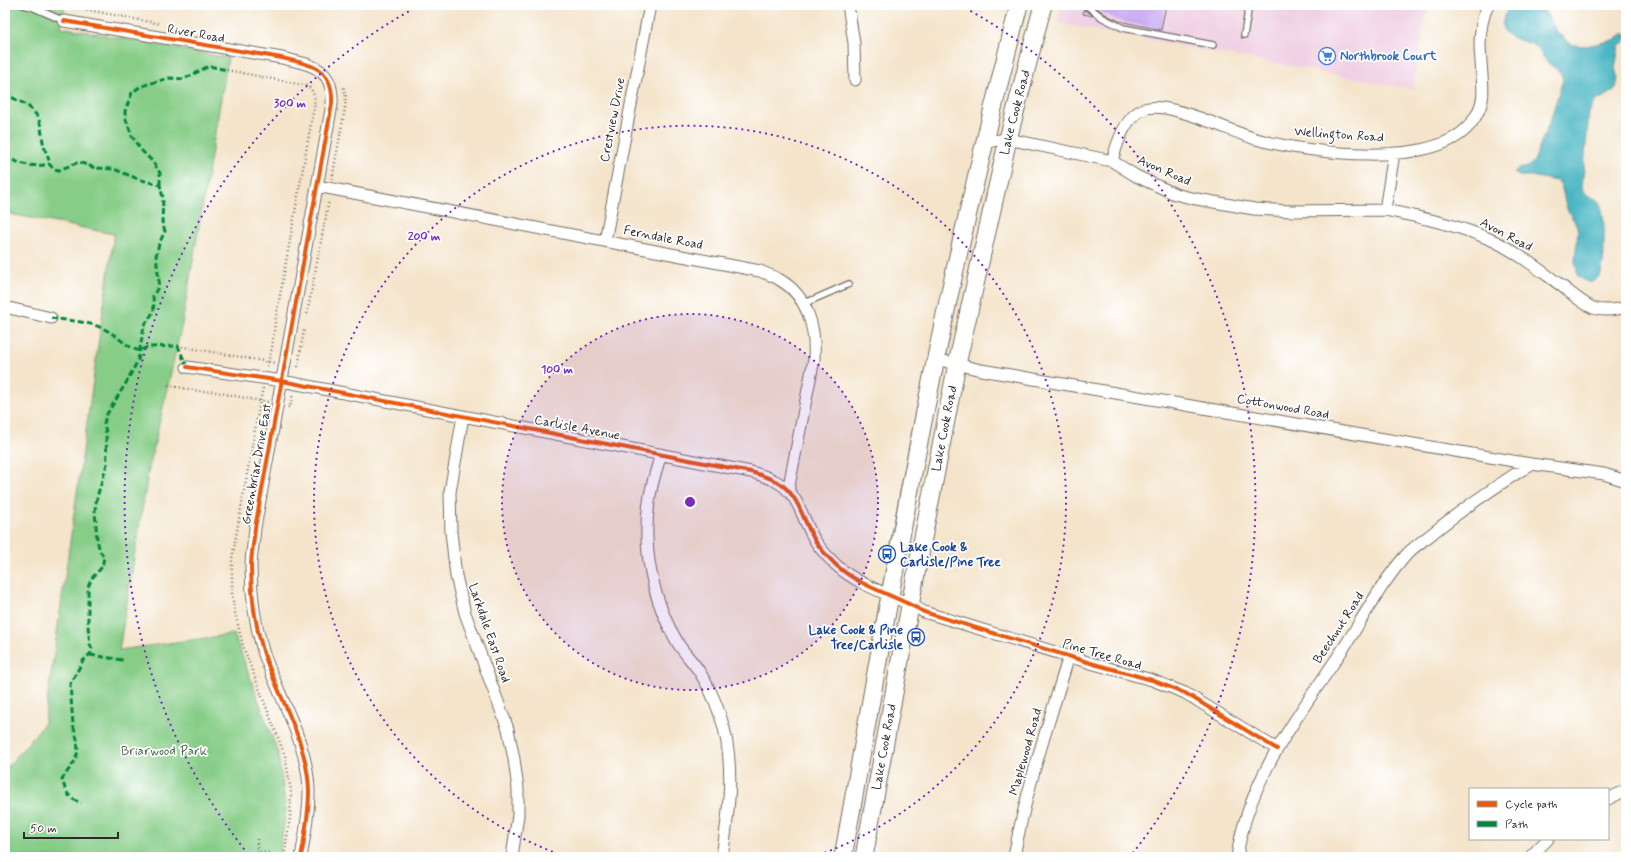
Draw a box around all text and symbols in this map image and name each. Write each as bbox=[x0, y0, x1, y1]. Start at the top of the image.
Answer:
street label: River Road bbox=[166, 21, 226, 47]
supermarket icon: Northbrook Court bbox=[1317, 46, 1337, 66]
place label: Northbrook Court bbox=[1340, 48, 1437, 65]
street label: Lake Cook Road bbox=[996, 68, 1034, 157]
street label: Crestview Drive bbox=[596, 76, 630, 164]
text: 300 m bbox=[274, 96, 307, 112]
street label: Wellington Road bbox=[1293, 123, 1384, 149]
street label: Avon Road bbox=[1135, 152, 1193, 190]
street label: Avon Road bbox=[1477, 214, 1535, 256]
street label: Ferndale Road bbox=[622, 222, 704, 254]
text: 200 m bbox=[408, 229, 441, 245]
text: 100 m bbox=[541, 362, 574, 378]
street label: Lake Cook Road bbox=[928, 384, 961, 473]
street label: Cottonwood Road bbox=[1235, 390, 1331, 424]
street label: Greenbriar Drive East bbox=[238, 402, 276, 526]
street label: Carlisle Avenue bbox=[533, 411, 621, 445]
centre of rings bbox=[683, 495, 697, 509]
place label: Lake Cook & Carlisle/Pine Tree bbox=[900, 539, 1001, 571]
bus stop icon: Lake Cook & Carlisle/Pine Tree bbox=[877, 544, 897, 564]
street label: Larkdale East Road bbox=[464, 581, 514, 685]
street label: Beechnut Road bbox=[1310, 589, 1368, 667]
place label: Lake Cook & Pine Tree/Carlisle bbox=[809, 622, 904, 654]
bus stop icon: Lake Cook & Pine Tree/Carlisle bbox=[906, 627, 926, 647]
street label: Pine Tree Road bbox=[1060, 636, 1144, 674]
street label: Lake Cook Road bbox=[868, 702, 900, 791]
street label: Maplewood Road bbox=[1005, 707, 1047, 797]
park label: Briarwood Park bbox=[121, 743, 208, 760]
legend bbox=[1469, 788, 1609, 840]
text: Cycle path bbox=[1505, 797, 1557, 813]
scale bar bbox=[24, 814, 118, 840]
text: Path bbox=[1505, 817, 1528, 833]
text: 50 m bbox=[30, 821, 57, 837]

